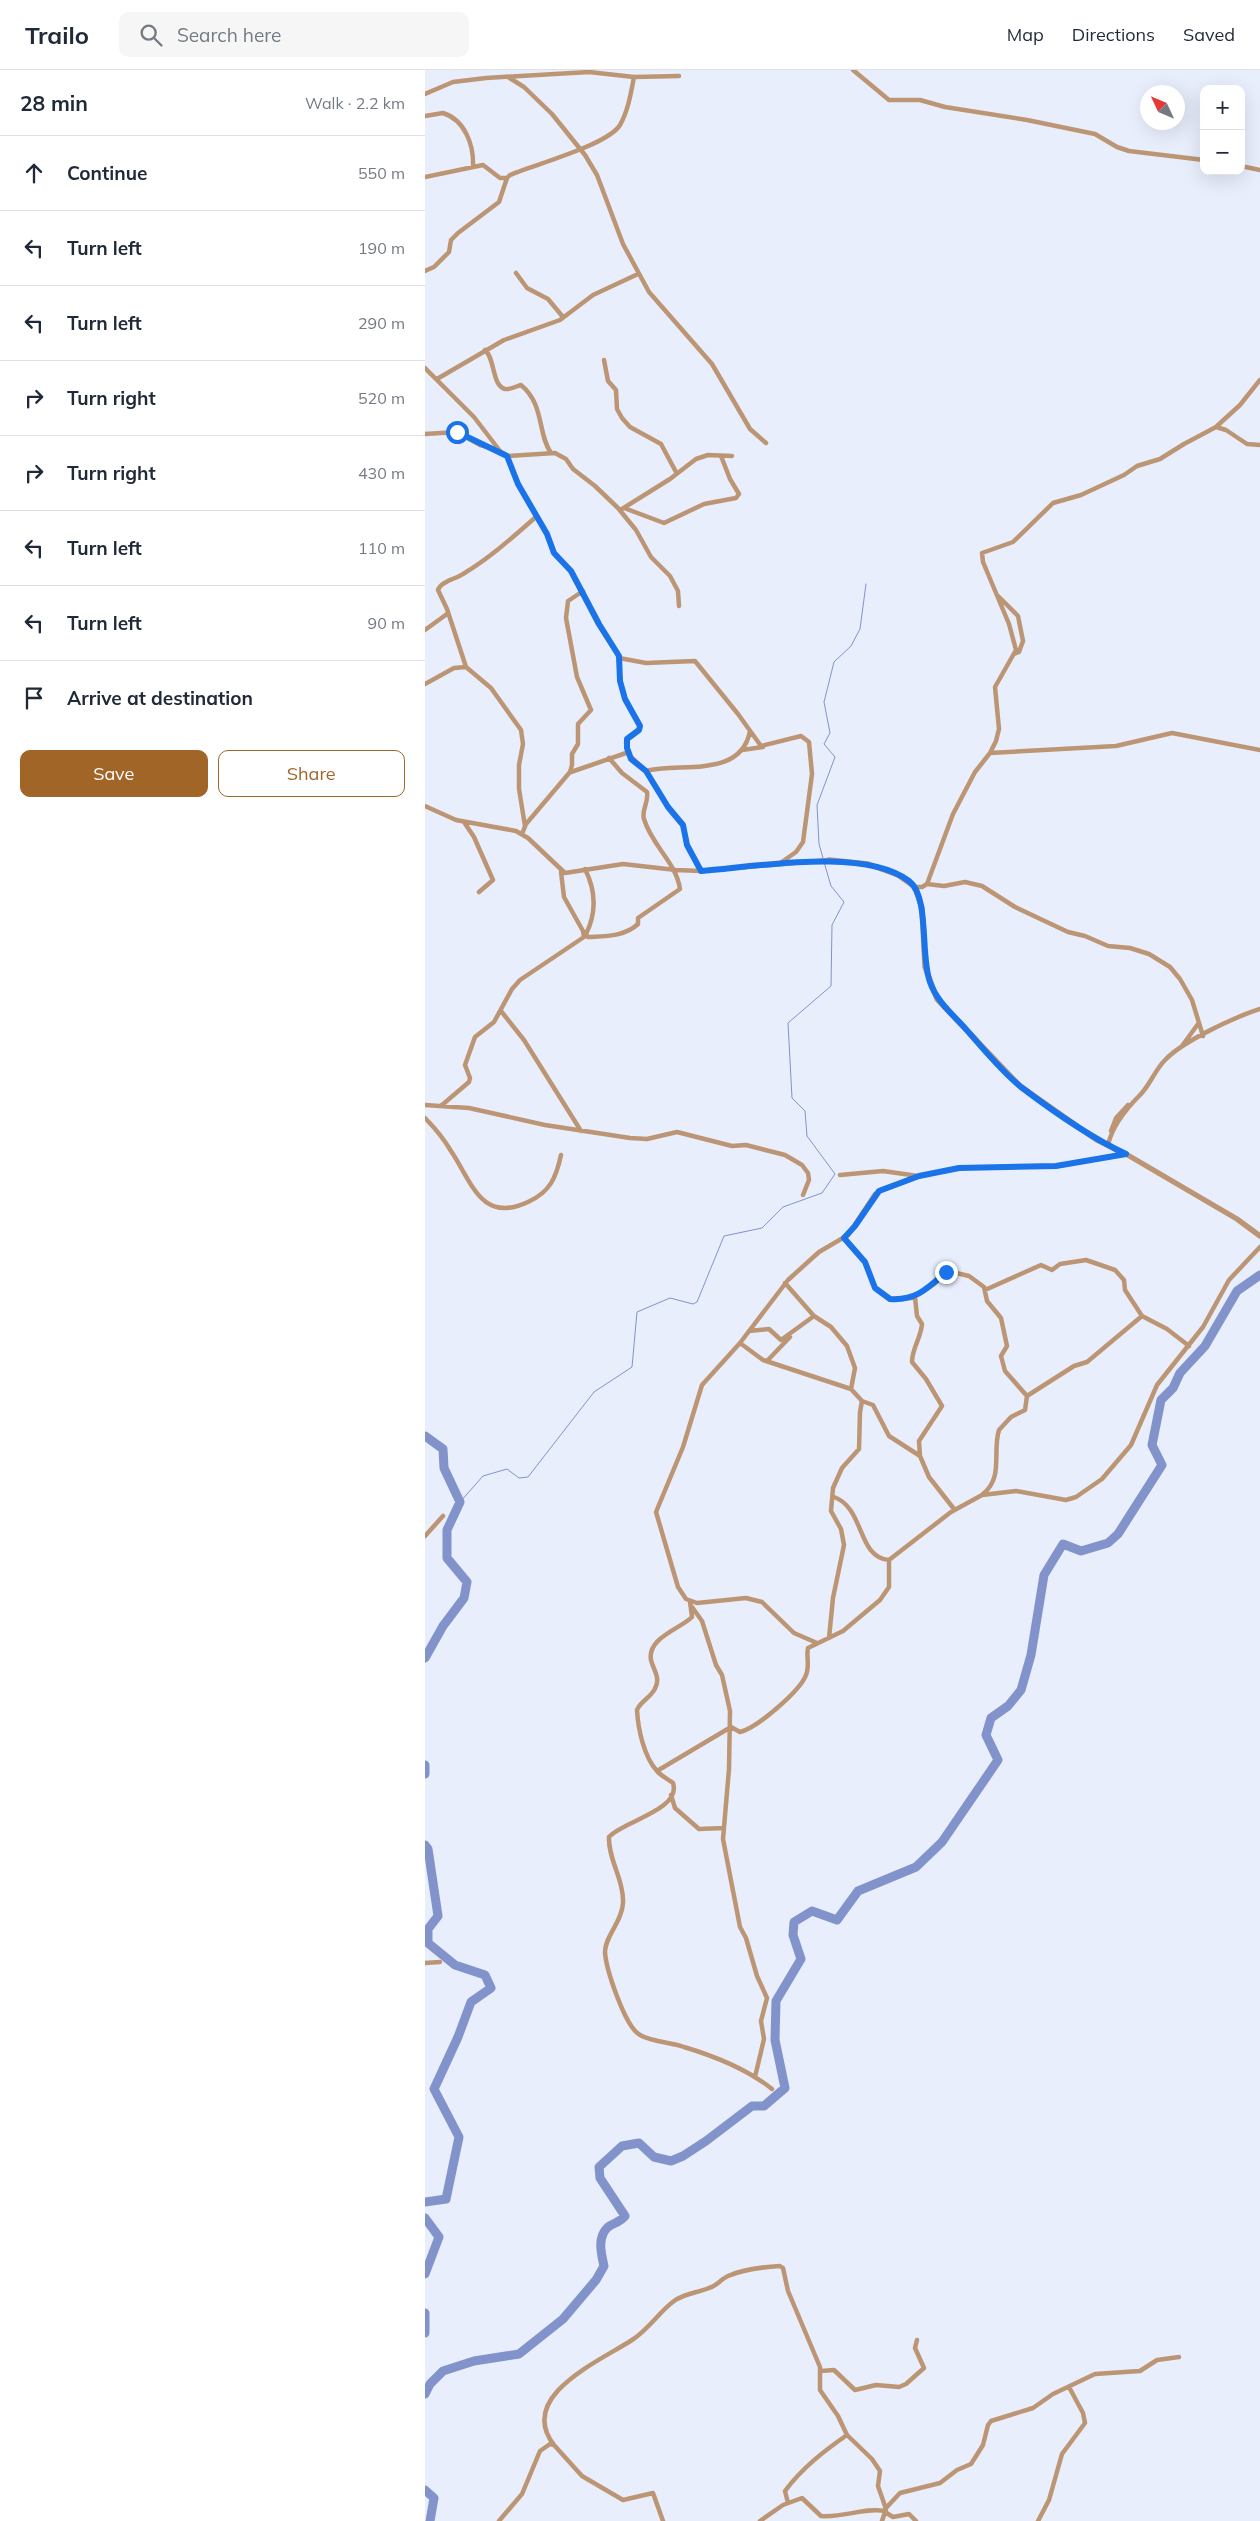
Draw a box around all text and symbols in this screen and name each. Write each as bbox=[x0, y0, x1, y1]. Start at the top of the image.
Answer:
search box bbox=[119, 12, 469, 57]
text: Trailo bbox=[25, 20, 89, 50]
icon: search bbox=[137, 21, 165, 49]
text: Search here bbox=[177, 23, 281, 47]
text: Map bbox=[1007, 23, 1044, 46]
text: Directions bbox=[1072, 23, 1155, 46]
text: Saved bbox=[1183, 23, 1235, 46]
north arrow bbox=[1140, 85, 1185, 130]
map controls bbox=[1200, 85, 1245, 175]
button: + bbox=[1200, 85, 1245, 130]
text: 28 min bbox=[20, 90, 88, 116]
text: Walk · 2.2 km bbox=[305, 93, 405, 113]
button: − bbox=[1200, 130, 1245, 175]
icon: ahead bbox=[20, 159, 48, 187]
text: Continue bbox=[67, 161, 147, 185]
text: 550 m bbox=[358, 163, 405, 183]
icon: left bbox=[20, 234, 48, 262]
text: Turn left bbox=[67, 236, 142, 260]
text: 190 m bbox=[358, 238, 405, 258]
icon: left bbox=[20, 309, 48, 337]
text: Turn left bbox=[67, 311, 142, 335]
text: 290 m bbox=[358, 313, 405, 333]
icon: right bbox=[20, 384, 48, 412]
text: Turn right bbox=[67, 386, 156, 410]
text: 520 m bbox=[358, 388, 405, 408]
route start bbox=[446, 421, 469, 444]
icon: right bbox=[20, 459, 48, 487]
text: Turn right bbox=[67, 461, 156, 485]
text: 430 m bbox=[358, 463, 405, 483]
icon: left bbox=[20, 534, 48, 562]
text: Turn left bbox=[67, 536, 142, 560]
text: 110 m bbox=[358, 538, 405, 558]
icon: left bbox=[20, 609, 48, 637]
text: Turn left bbox=[67, 611, 142, 635]
text: 90 m bbox=[368, 613, 405, 633]
icon: arrive bbox=[20, 684, 48, 712]
text: Arrive at destination bbox=[67, 686, 253, 710]
button: Save bbox=[20, 750, 208, 797]
button: Share bbox=[218, 750, 405, 797]
route end bbox=[935, 1261, 958, 1284]

